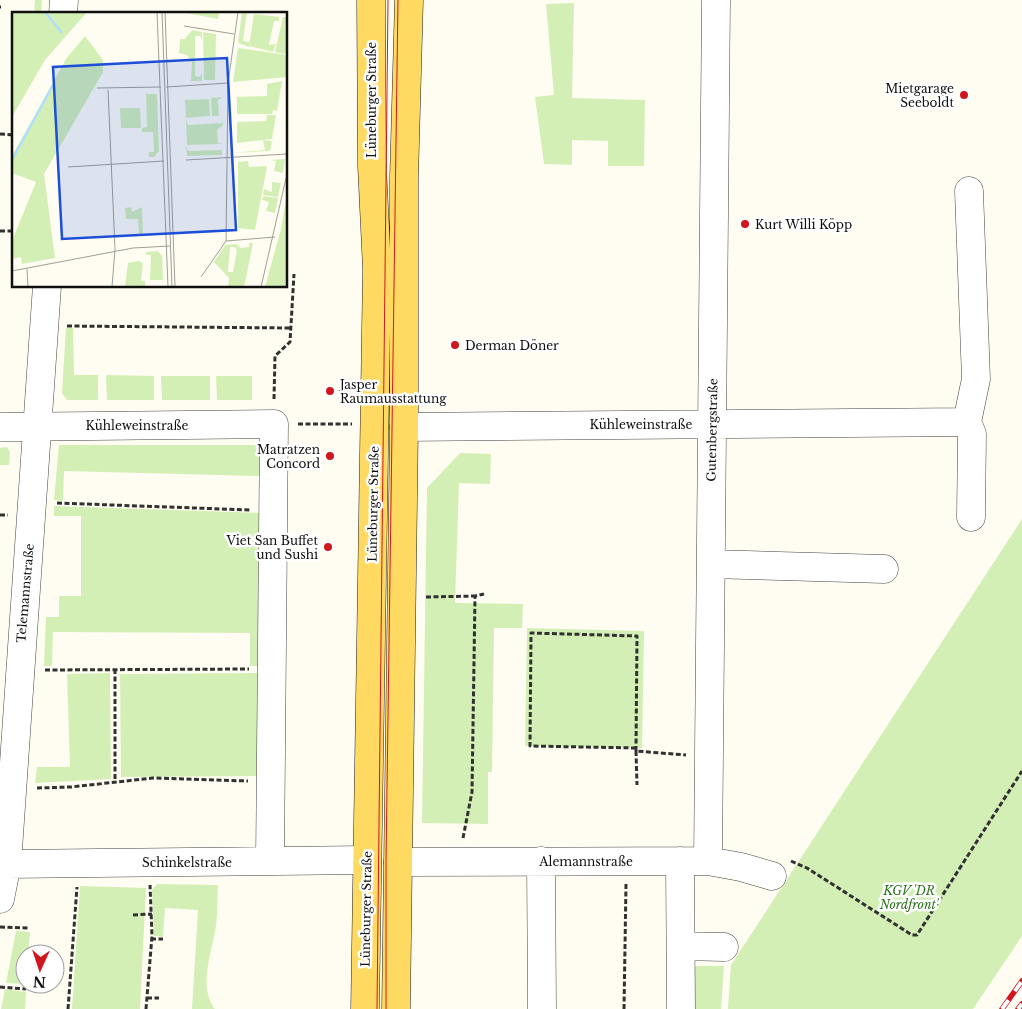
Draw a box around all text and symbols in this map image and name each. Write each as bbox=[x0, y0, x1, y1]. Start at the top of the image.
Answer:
inset map bbox=[12, 12, 288, 288]
street label: Lüneburger Straße bbox=[364, 42, 379, 158]
place label: Mietgarage Seeboldt bbox=[885, 81, 954, 110]
marker: Mietgarage Seeboldt bbox=[958, 89, 970, 101]
place label: Kurt Willi Köpp bbox=[755, 217, 852, 232]
marker: Kurt Willi Köpp bbox=[739, 218, 751, 230]
place label: Derman Döner bbox=[465, 338, 559, 353]
marker: Derman Döner bbox=[449, 339, 461, 351]
place label: Jasper Raumausstattung bbox=[338, 377, 447, 406]
street label: Gutenbergstraße bbox=[704, 378, 720, 482]
marker: Jasper Raumausstattung bbox=[324, 385, 336, 397]
street label: Kühleweinstraße bbox=[590, 417, 693, 432]
street label: Kühleweinstraße bbox=[86, 418, 189, 433]
place label: Matratzen Concord bbox=[257, 442, 320, 471]
street label: Lüneburger Straße bbox=[364, 446, 382, 562]
marker: Matratzen Concord bbox=[324, 450, 336, 462]
place label: Viet San Buffet und Sushi bbox=[225, 533, 318, 562]
marker: Viet San Buffet und Sushi bbox=[322, 541, 334, 553]
street label: Telemannstraße bbox=[13, 543, 37, 643]
street label: Lüneburger Straße bbox=[357, 851, 375, 967]
street label: Alemannstraße bbox=[538, 854, 633, 869]
street label: Schinkelstraße bbox=[142, 855, 232, 870]
park label: KGV 'DR Nordfront' bbox=[879, 883, 940, 912]
north arrow bbox=[15, 944, 65, 994]
text: N bbox=[32, 973, 46, 991]

